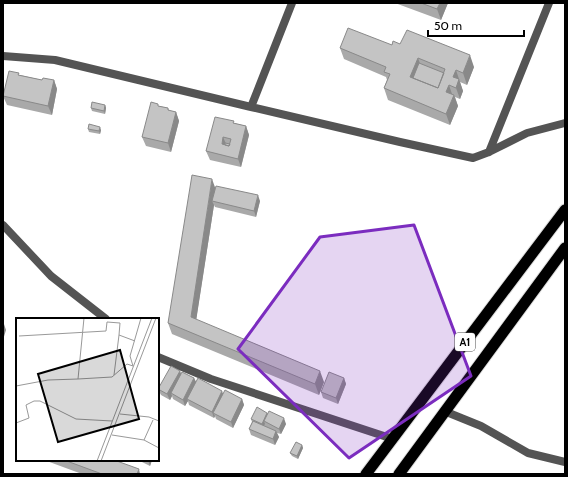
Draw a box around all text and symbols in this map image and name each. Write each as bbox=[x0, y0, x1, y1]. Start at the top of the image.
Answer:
scale bar bbox=[428, 12, 524, 38]
text: 50 m bbox=[434, 18, 462, 33]
inset map bbox=[16, 318, 159, 461]
road number: A1 bbox=[455, 333, 475, 351]

